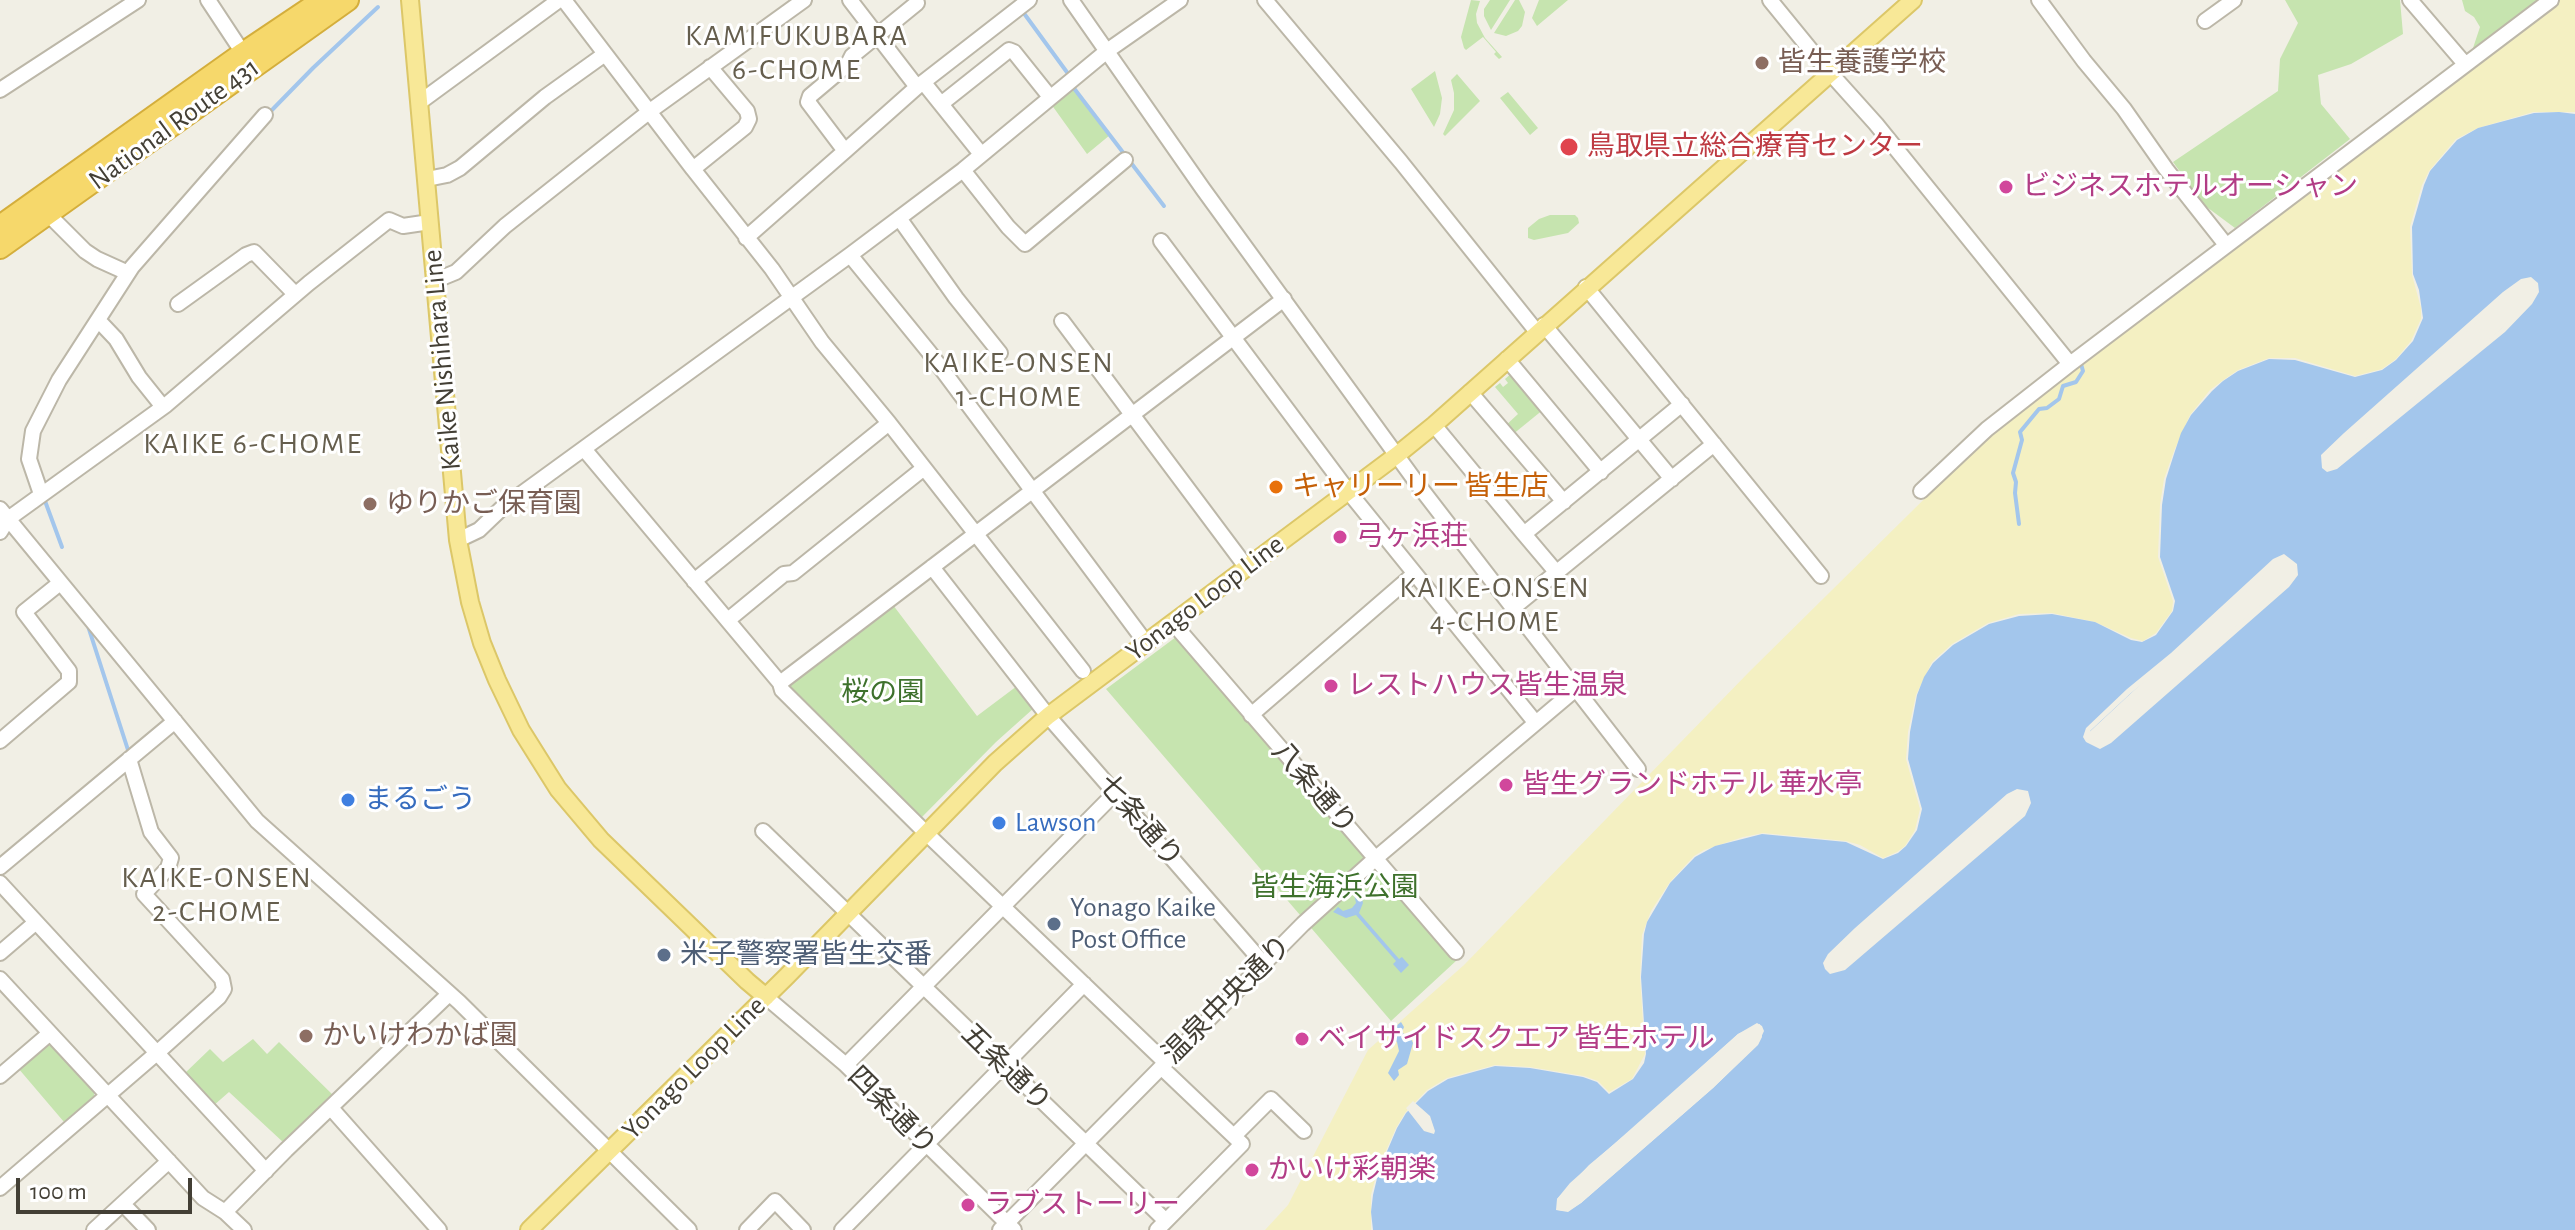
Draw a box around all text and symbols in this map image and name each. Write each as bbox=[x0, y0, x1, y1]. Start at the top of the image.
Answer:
district label: KAMIFUKUBARA 6-CHOME bbox=[685, 18, 909, 88]
place label: 皆生養護学校 bbox=[1778, 46, 1946, 80]
street label: National Route 431 bbox=[82, 51, 266, 197]
marker: 皆生養護学校 bbox=[1753, 54, 1771, 72]
place label: 鳥取県立総合療育センター bbox=[1587, 130, 1923, 164]
marker: 鳥取県立総合療育センター bbox=[1558, 136, 1580, 158]
place label: ビジネスホテルオーシャン bbox=[2022, 170, 2358, 204]
marker: ビジネスホテルオーシャン bbox=[1997, 178, 2015, 196]
street label: Kaike Nishihara Line bbox=[416, 248, 468, 472]
district label: KAIKE-ONSEN 1-CHOME bbox=[923, 345, 1115, 416]
district label: KAIKE 6-CHOME bbox=[143, 426, 363, 462]
place label: キャリーリー 皆生店 bbox=[1292, 470, 1549, 504]
marker: キャリーリー 皆生店 bbox=[1267, 478, 1285, 496]
place label: ゆりかご保育園 bbox=[386, 487, 582, 521]
marker: ゆりかご保育園 bbox=[361, 495, 379, 513]
place label: 弓ヶ浜荘 bbox=[1356, 520, 1468, 554]
street label: Yonago Loop Line bbox=[1119, 528, 1291, 668]
marker: 弓ヶ浜荘 bbox=[1331, 528, 1349, 546]
district label: KAIKE-ONSEN 4-CHOME bbox=[1399, 570, 1591, 640]
place label: レストハウス皆生温泉 bbox=[1347, 669, 1627, 703]
park label: 桜の園 bbox=[841, 676, 925, 710]
marker: レストハウス皆生温泉 bbox=[1322, 677, 1340, 695]
street label: 八条通り bbox=[1265, 735, 1363, 841]
street label: 七条通り bbox=[1091, 768, 1189, 874]
place label: 皆生グランドホテル 華水亭 bbox=[1522, 768, 1863, 802]
marker: 皆生グランドホテル 華水亭 bbox=[1497, 776, 1515, 794]
place label: まるごう bbox=[364, 783, 476, 817]
marker: まるごう bbox=[339, 791, 357, 809]
place label: Lawson bbox=[1015, 806, 1096, 840]
marker: Lawson bbox=[990, 814, 1008, 832]
district label: KAIKE-ONSEN 2-CHOME bbox=[121, 860, 313, 930]
park label: 皆生海浜公園 bbox=[1251, 871, 1419, 905]
place label: Yonago Kaike Post Office bbox=[1070, 891, 1216, 957]
marker: Yonago Kaike Post Office bbox=[1045, 915, 1063, 933]
street label: 温泉中央通り bbox=[1156, 929, 1298, 1071]
place label: 米子警察署皆生交番 bbox=[680, 938, 932, 972]
marker: 米子警察署皆生交番 bbox=[655, 946, 673, 964]
street label: Yonago Loop Line bbox=[615, 989, 773, 1147]
street label: 五条通り bbox=[954, 1017, 1058, 1119]
place label: かいけわかば園 bbox=[322, 1019, 518, 1053]
place label: ベイサイドスクエア 皆生ホテル bbox=[1318, 1022, 1715, 1056]
marker: かいけわかば園 bbox=[297, 1027, 315, 1045]
marker: ベイサイドスクエア 皆生ホテル bbox=[1293, 1030, 1311, 1048]
street label: 四条通り bbox=[841, 1060, 943, 1162]
place label: かいけ彩朝楽 bbox=[1268, 1153, 1436, 1187]
marker: かいけ彩朝楽 bbox=[1243, 1161, 1261, 1179]
scale bar bbox=[20, 1162, 196, 1212]
text: 100 m bbox=[30, 1180, 87, 1204]
place label: ラブストーリー bbox=[984, 1188, 1180, 1222]
marker: ラブストーリー bbox=[959, 1196, 977, 1214]

